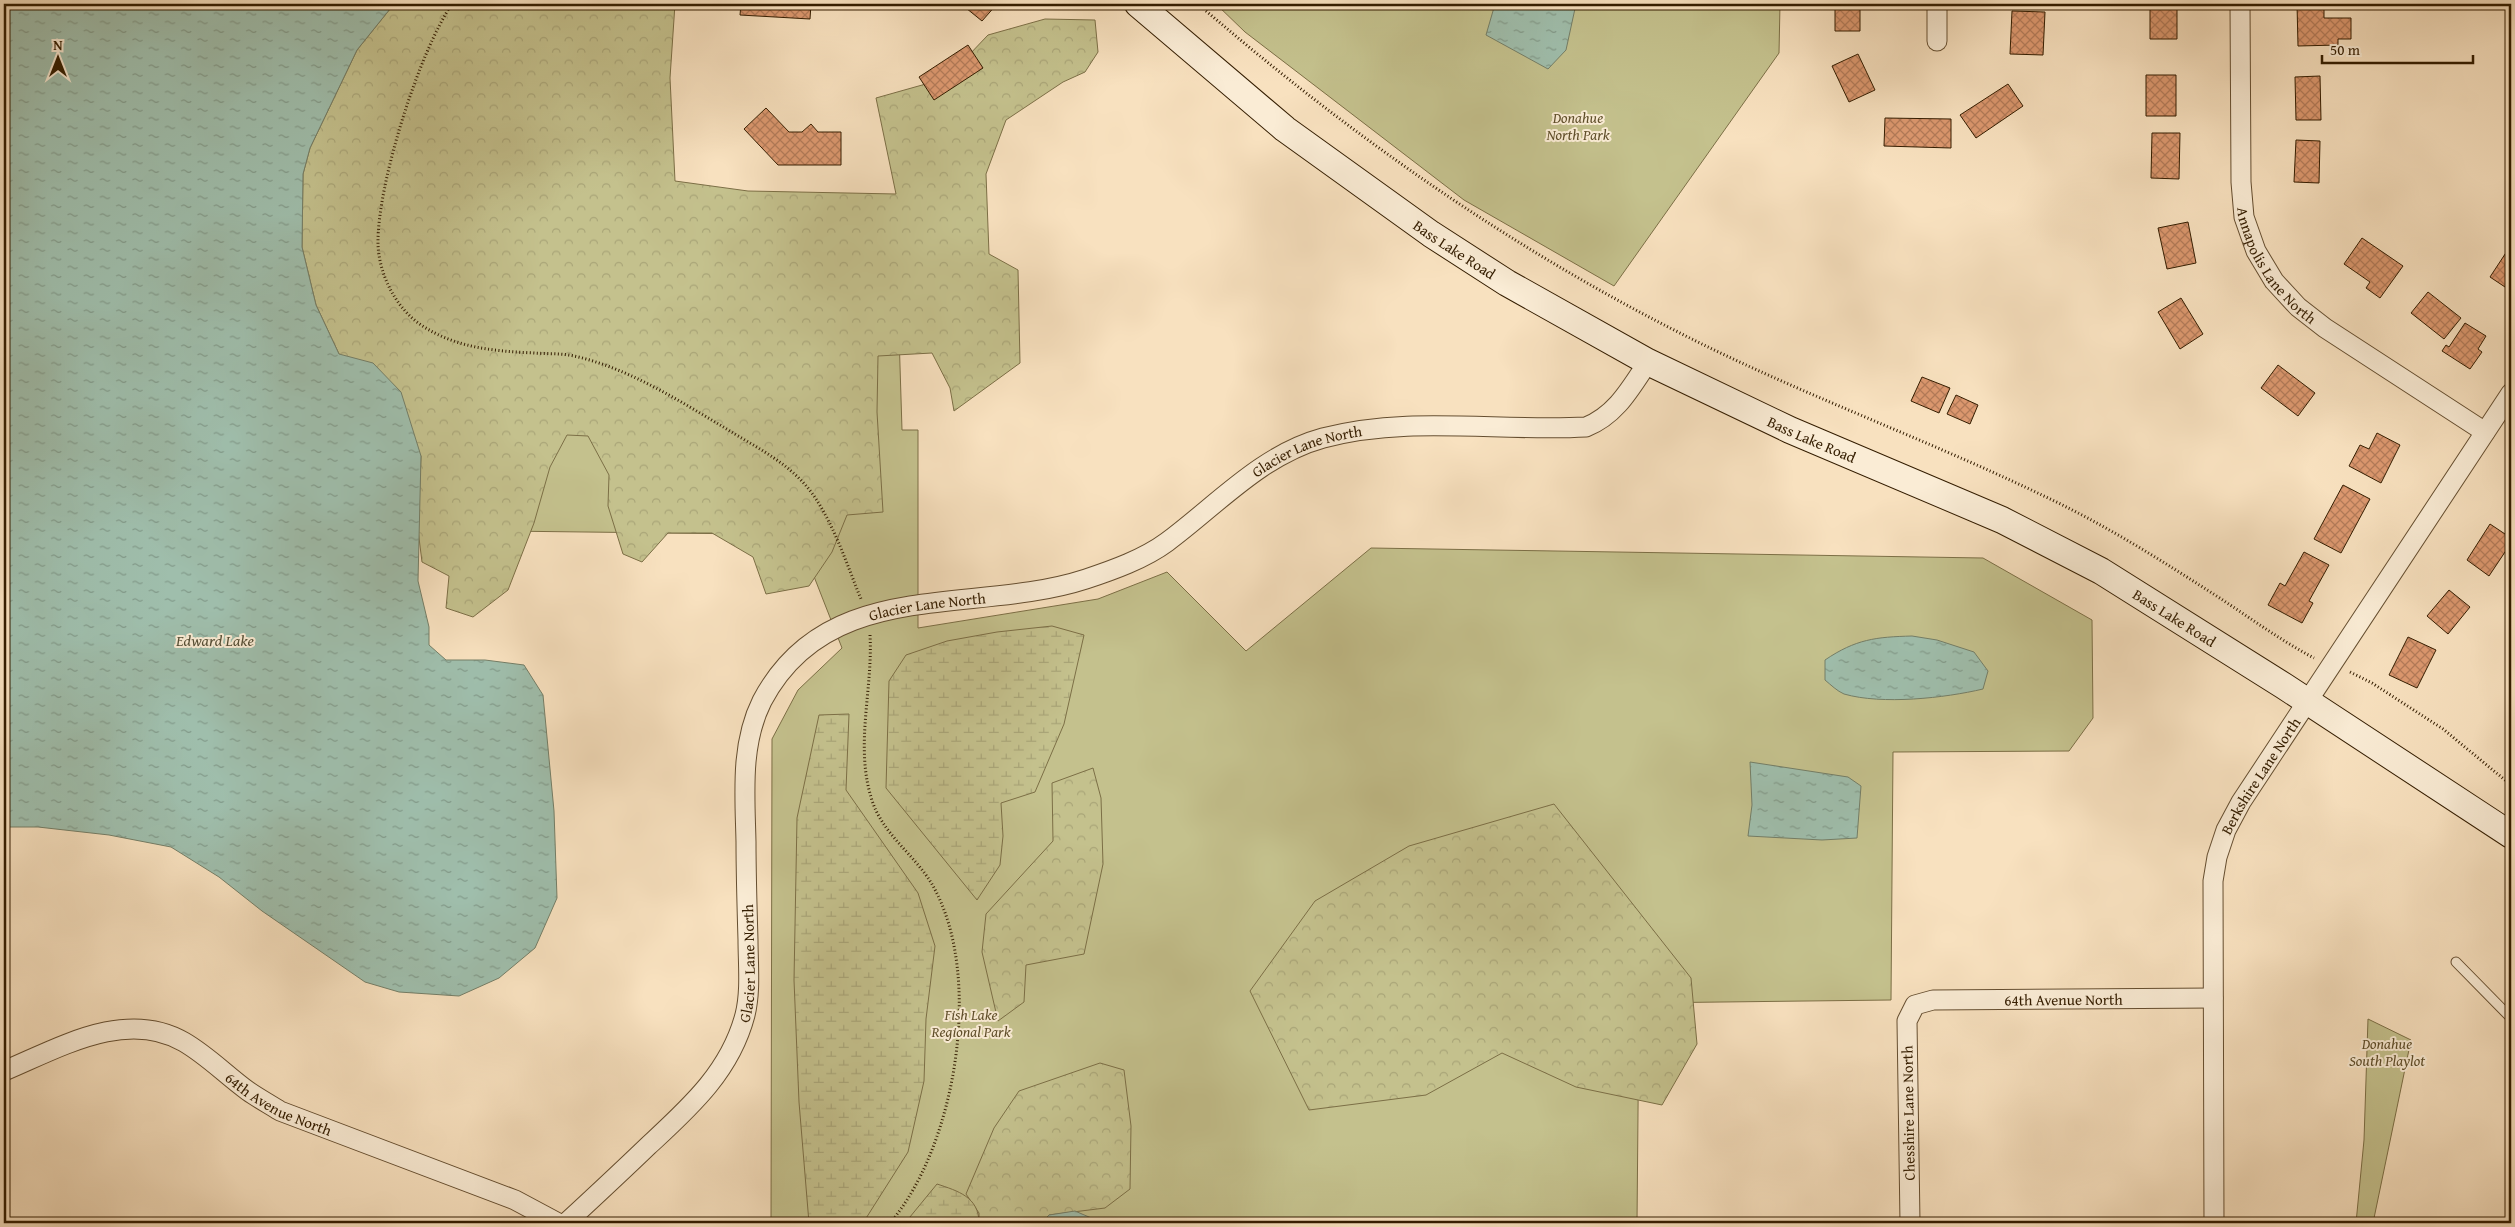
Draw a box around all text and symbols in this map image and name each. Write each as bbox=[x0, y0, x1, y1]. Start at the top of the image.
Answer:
north arrow bbox=[32, 32, 82, 82]
scale bar bbox=[2322, 32, 2474, 64]
text: N bbox=[53, 35, 63, 55]
text: 50 m bbox=[2330, 39, 2361, 60]
park label: Donahue North Park bbox=[1546, 107, 1610, 145]
street label: Annapolis Lane North bbox=[2233, 206, 2321, 329]
street label: Bass Lake Road bbox=[1409, 214, 1500, 284]
street label: Bass Lake Road bbox=[1764, 410, 1859, 467]
street label: Glacier Lane North bbox=[1247, 420, 1364, 482]
street label: Bass Lake Road bbox=[2129, 583, 2220, 651]
street label: Glacier Lane North bbox=[866, 587, 987, 625]
water label: Edward Lake bbox=[175, 628, 255, 652]
street label: Berkshire Lane North bbox=[2215, 712, 2305, 838]
street label: Glacier Lane North bbox=[733, 903, 759, 1025]
street label: 64th Avenue North bbox=[2004, 988, 2123, 1010]
park label: Fish Lake Regional Park bbox=[931, 1004, 1011, 1042]
park label: Donahue South Playlot bbox=[2349, 1033, 2425, 1071]
street label: Chesshire Lane North bbox=[1896, 1045, 1920, 1181]
street label: 64th Avenue North bbox=[221, 1067, 336, 1140]

